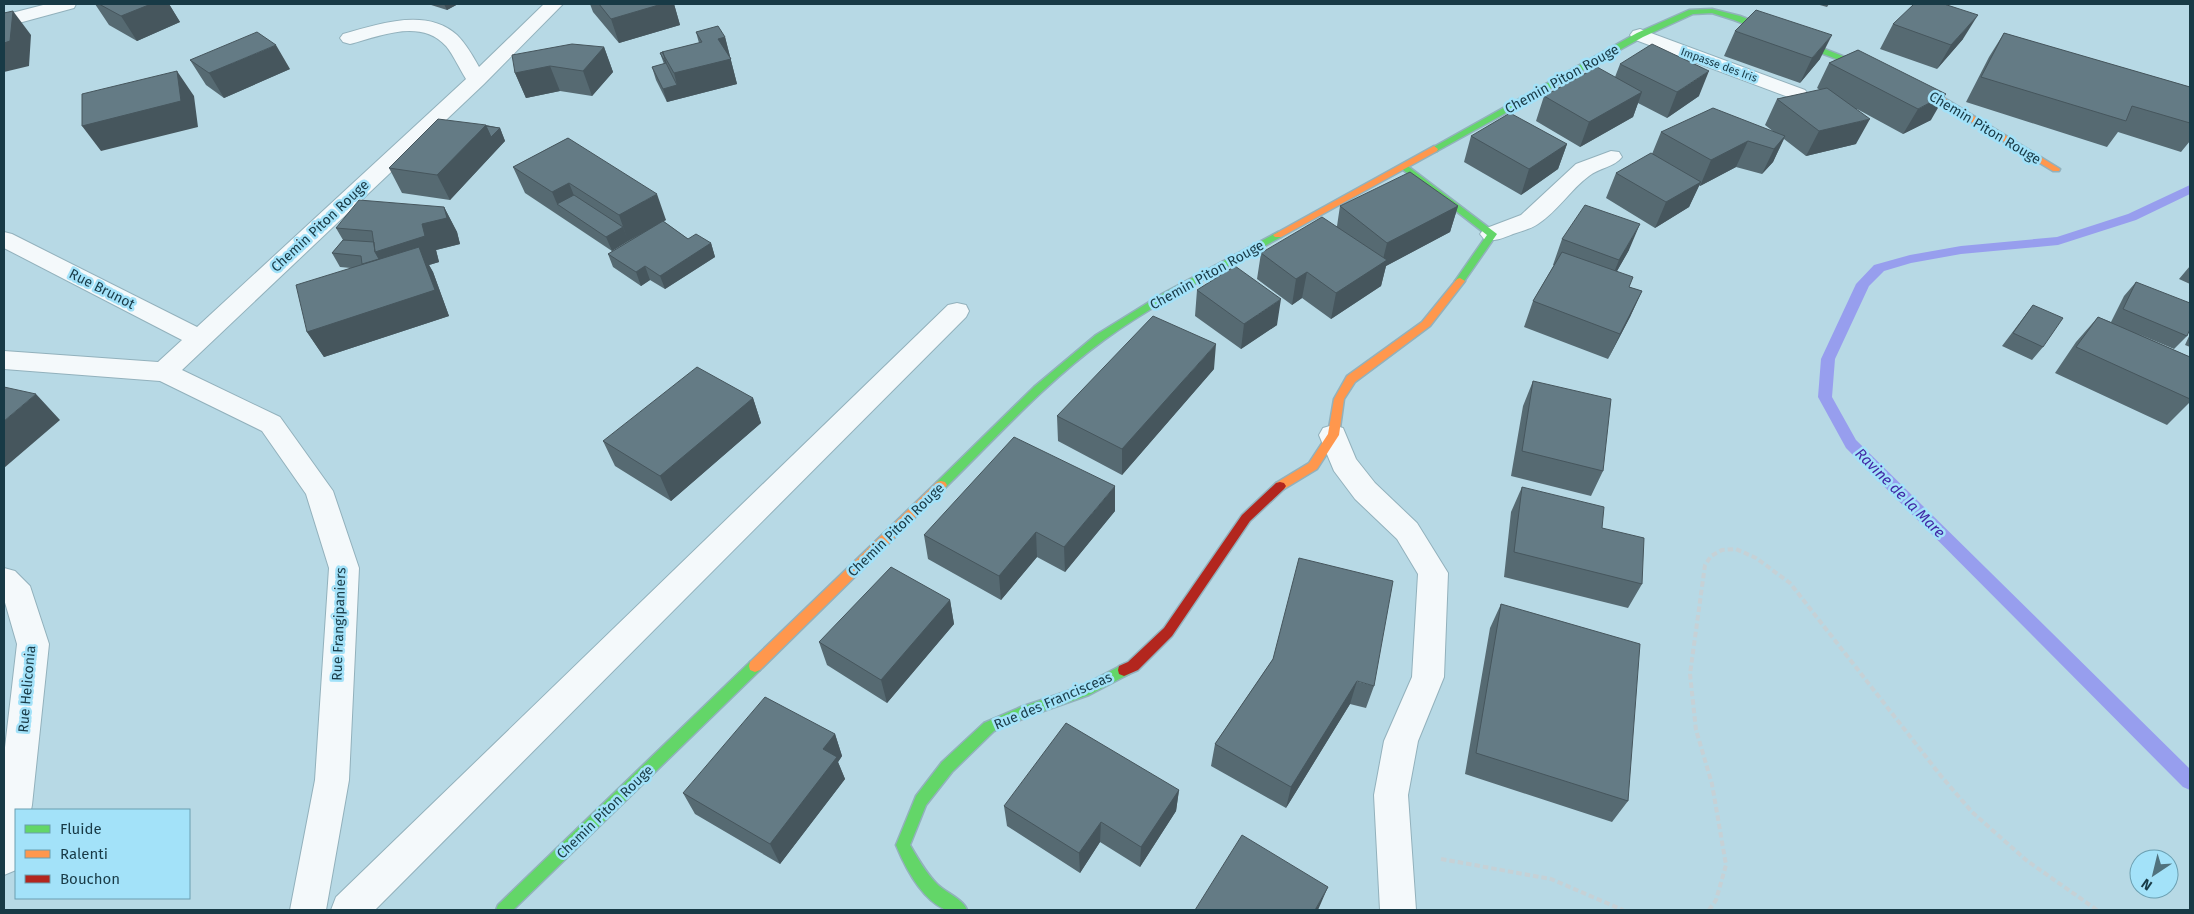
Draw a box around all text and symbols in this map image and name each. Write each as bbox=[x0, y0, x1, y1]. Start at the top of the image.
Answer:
street label: Chemin Piton Rouge bbox=[1502, 41, 1622, 117]
street label: Impasse des Iris bbox=[1679, 45, 1759, 85]
street label: Chemin Piton Rouge bbox=[1926, 88, 2044, 168]
street label: Chemin Piton Rouge bbox=[268, 176, 372, 276]
street label: Chemin Piton Rouge bbox=[1147, 237, 1267, 313]
street label: Rue Brunot bbox=[66, 265, 139, 313]
water label: Ravine de la Mare bbox=[1851, 444, 1949, 542]
street label: Chemin Piton Rouge bbox=[844, 480, 948, 580]
street label: Rue Frangipaniers bbox=[329, 566, 349, 681]
street label: Rue Heliconia bbox=[15, 645, 39, 733]
street label: Rue des Francisceas bbox=[991, 668, 1115, 734]
street label: Chemin Piton Rouge bbox=[553, 762, 657, 862]
legend bbox=[15, 809, 190, 899]
text: Fluide bbox=[60, 820, 102, 838]
text: Ralenti bbox=[60, 845, 108, 863]
north arrow bbox=[2129, 849, 2179, 899]
text: Bouchon bbox=[60, 870, 120, 888]
text: N bbox=[2138, 875, 2156, 894]

